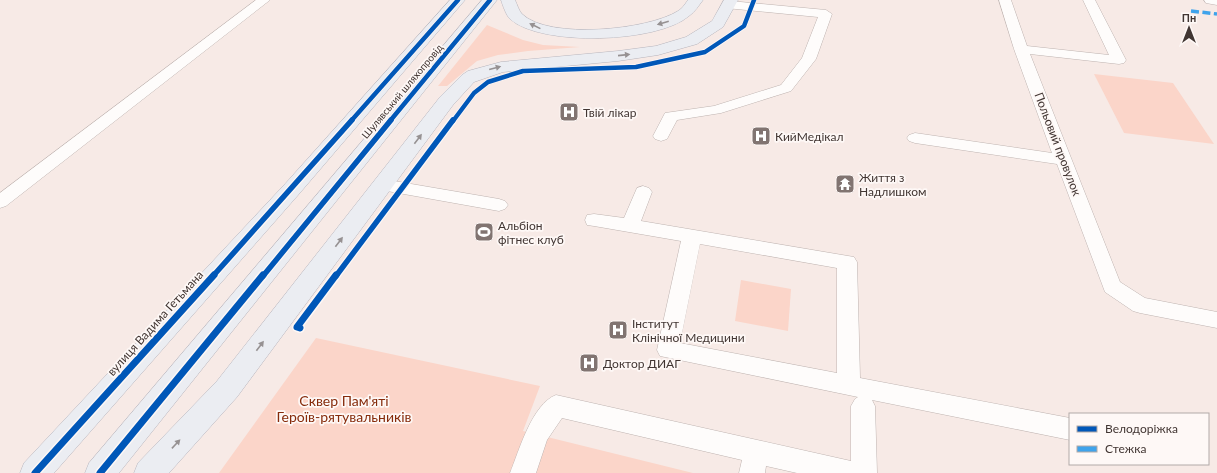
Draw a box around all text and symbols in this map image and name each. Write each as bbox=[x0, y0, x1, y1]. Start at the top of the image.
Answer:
north arrow bbox=[1169, 8, 1209, 48]
text: Пн bbox=[1182, 11, 1196, 24]
one-way arrow bbox=[656, 20, 668, 26]
one-way arrow bbox=[529, 23, 541, 30]
street label: Шулявський шляхопровід bbox=[359, 41, 445, 141]
one-way arrow bbox=[618, 52, 630, 58]
one-way arrow bbox=[489, 65, 501, 71]
street label: Польовий провулок bbox=[1031, 90, 1085, 198]
hospital icon: Твій лікар bbox=[558, 101, 580, 123]
place label: Твій лікар bbox=[583, 105, 637, 120]
hospital icon: КийМедікал bbox=[750, 125, 772, 147]
place label: КийМедікал bbox=[775, 129, 844, 144]
one-way arrow bbox=[413, 134, 421, 144]
place label: Життя з Надлишком bbox=[859, 170, 926, 199]
temple icon: Життя з Надлишком bbox=[834, 173, 856, 195]
place label: Альбіон фітнес клуб bbox=[498, 218, 564, 247]
sports icon: Альбіон фітнес клуб bbox=[473, 221, 495, 243]
one-way arrow bbox=[335, 237, 343, 248]
street label: вулиця Вадима Гетьмана bbox=[104, 267, 206, 379]
place label: Інститут Клінічної Медицини bbox=[632, 316, 745, 345]
hospital icon: Інститут Клінічної Медицини bbox=[607, 319, 629, 341]
one-way arrow bbox=[256, 341, 264, 351]
hospital icon: Доктор ДИАГ bbox=[578, 352, 600, 374]
place label: Доктор ДИАГ bbox=[603, 356, 681, 371]
park label: Сквер Пам'яті Героїв-рятувальників bbox=[276, 392, 412, 425]
legend bbox=[1069, 413, 1209, 465]
text: Велодоріжка bbox=[1105, 421, 1178, 436]
one-way arrow bbox=[171, 439, 180, 450]
text: Стежка bbox=[1105, 441, 1147, 456]

